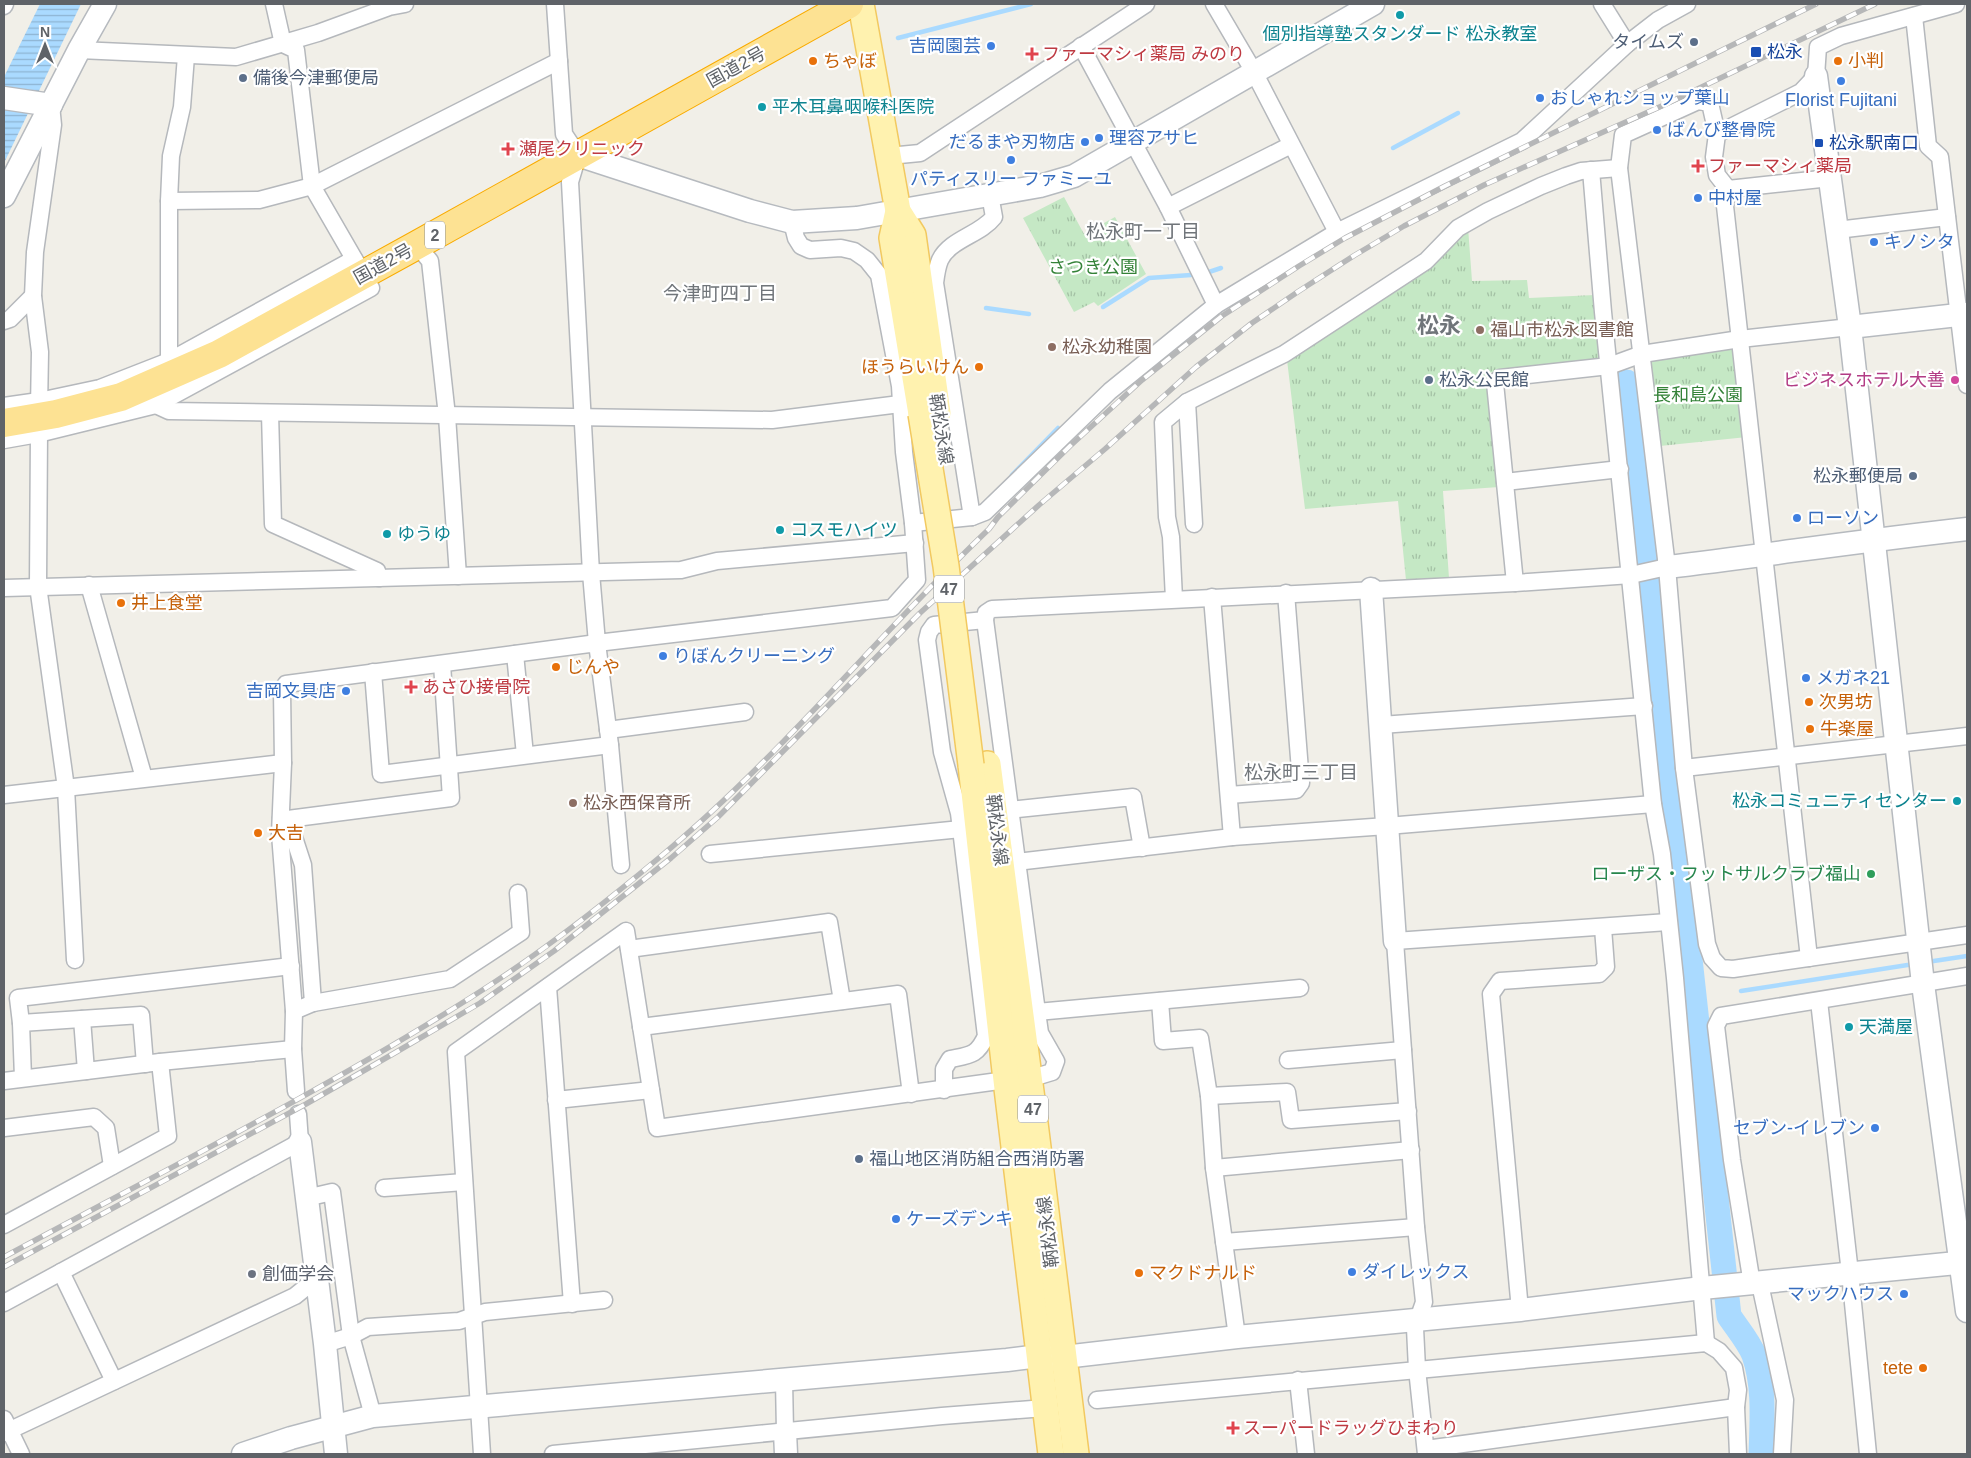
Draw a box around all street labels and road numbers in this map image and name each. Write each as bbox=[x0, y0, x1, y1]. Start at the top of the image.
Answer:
street label: 国道2号 bbox=[703, 43, 769, 91]
road number: 2 bbox=[425, 222, 445, 248]
street label: 国道2号 bbox=[350, 240, 416, 288]
street label: 鞆松永線 bbox=[925, 392, 957, 466]
road number: 47 bbox=[934, 576, 964, 602]
street label: 鞆松永線 bbox=[983, 793, 1011, 867]
road number: 47 bbox=[1018, 1096, 1048, 1122]
street label: 鞆松永線 bbox=[1034, 1195, 1062, 1269]

